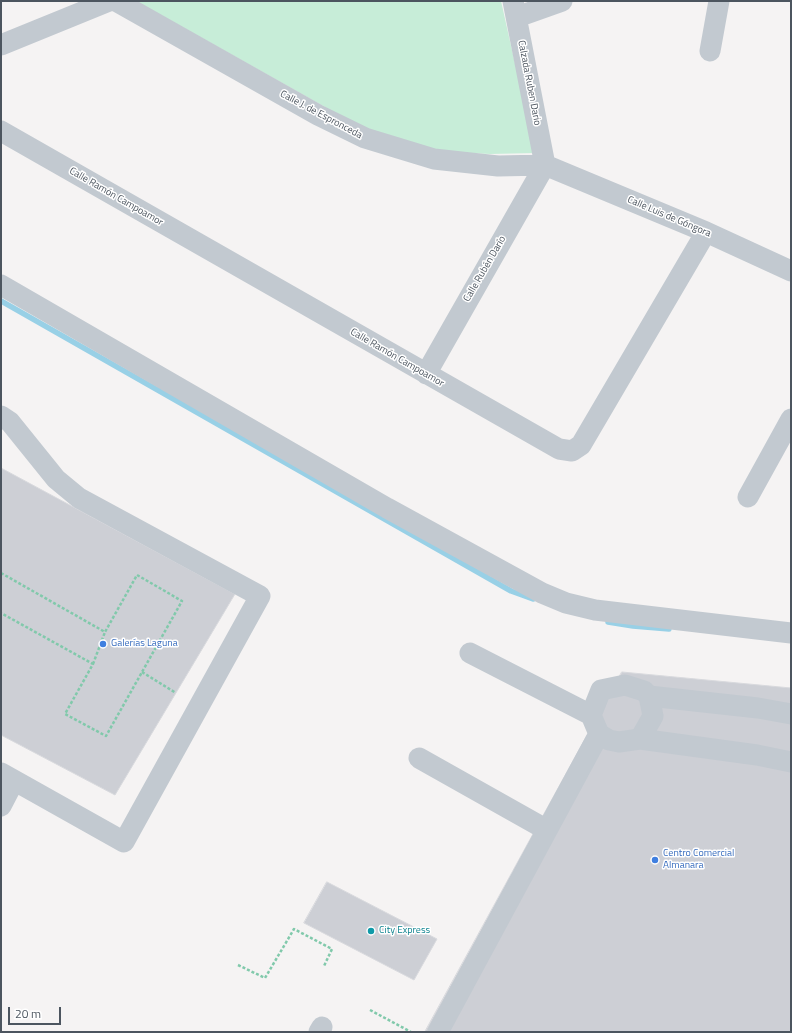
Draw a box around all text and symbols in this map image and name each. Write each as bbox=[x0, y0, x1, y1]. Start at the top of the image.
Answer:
street label: Calzada Ruben Dario bbox=[515, 39, 543, 127]
street label: Calle J. de Espronceda bbox=[278, 88, 364, 142]
street label: Calle Ramón Campoamor bbox=[67, 165, 165, 229]
street label: Calle Luis de Góngora bbox=[625, 194, 713, 240]
street label: Calle Rubén Darío bbox=[461, 234, 509, 304]
street label: Calle Ramón Campoamor bbox=[348, 326, 446, 390]
place label: Galerías Laguna bbox=[111, 638, 178, 650]
marker: Galerías Laguna bbox=[98, 639, 108, 649]
place label: Centro Comercial Almanara bbox=[663, 848, 734, 872]
marker: Centro Comercial Almanara bbox=[650, 855, 660, 865]
place label: City Express bbox=[379, 925, 430, 937]
marker: City Express bbox=[366, 926, 376, 936]
scale bar bbox=[10, 999, 63, 1025]
text: 20 m bbox=[15, 1004, 41, 1023]

